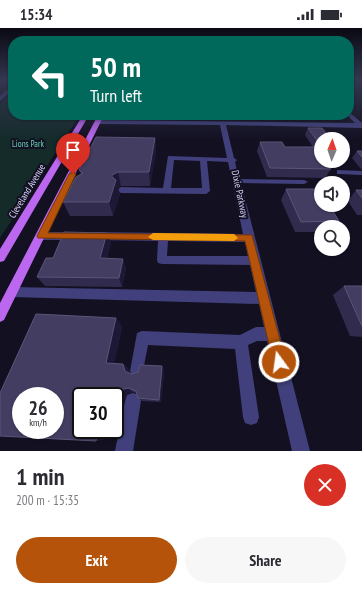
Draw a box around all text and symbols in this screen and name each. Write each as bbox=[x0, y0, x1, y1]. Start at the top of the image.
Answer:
text: 15:34 bbox=[20, 5, 52, 24]
text: 50 m bbox=[90, 48, 141, 85]
icon: left bbox=[24, 52, 76, 104]
text: Turn left bbox=[90, 84, 142, 107]
north arrow bbox=[314, 132, 350, 168]
map controls bbox=[314, 132, 350, 256]
pin bbox=[56, 133, 90, 174]
park label: Lions Park bbox=[12, 138, 44, 149]
icon: arrive bbox=[62, 139, 84, 161]
street label: Cleveland Avenue bbox=[6, 161, 48, 221]
street label: Dixie Parkway bbox=[229, 169, 251, 219]
button: sound bbox=[314, 176, 350, 212]
button: search bbox=[314, 220, 350, 256]
position arrow bbox=[258, 341, 300, 383]
speed limit sign: 30 bbox=[72, 387, 124, 439]
text: 26 bbox=[28, 395, 48, 421]
text: km/h bbox=[29, 416, 47, 429]
text: 1 min bbox=[16, 461, 64, 492]
button: close bbox=[304, 464, 346, 506]
text: 200 m · 15:35 bbox=[16, 492, 79, 509]
button: Exit bbox=[16, 537, 177, 583]
button: Share bbox=[185, 537, 346, 583]

